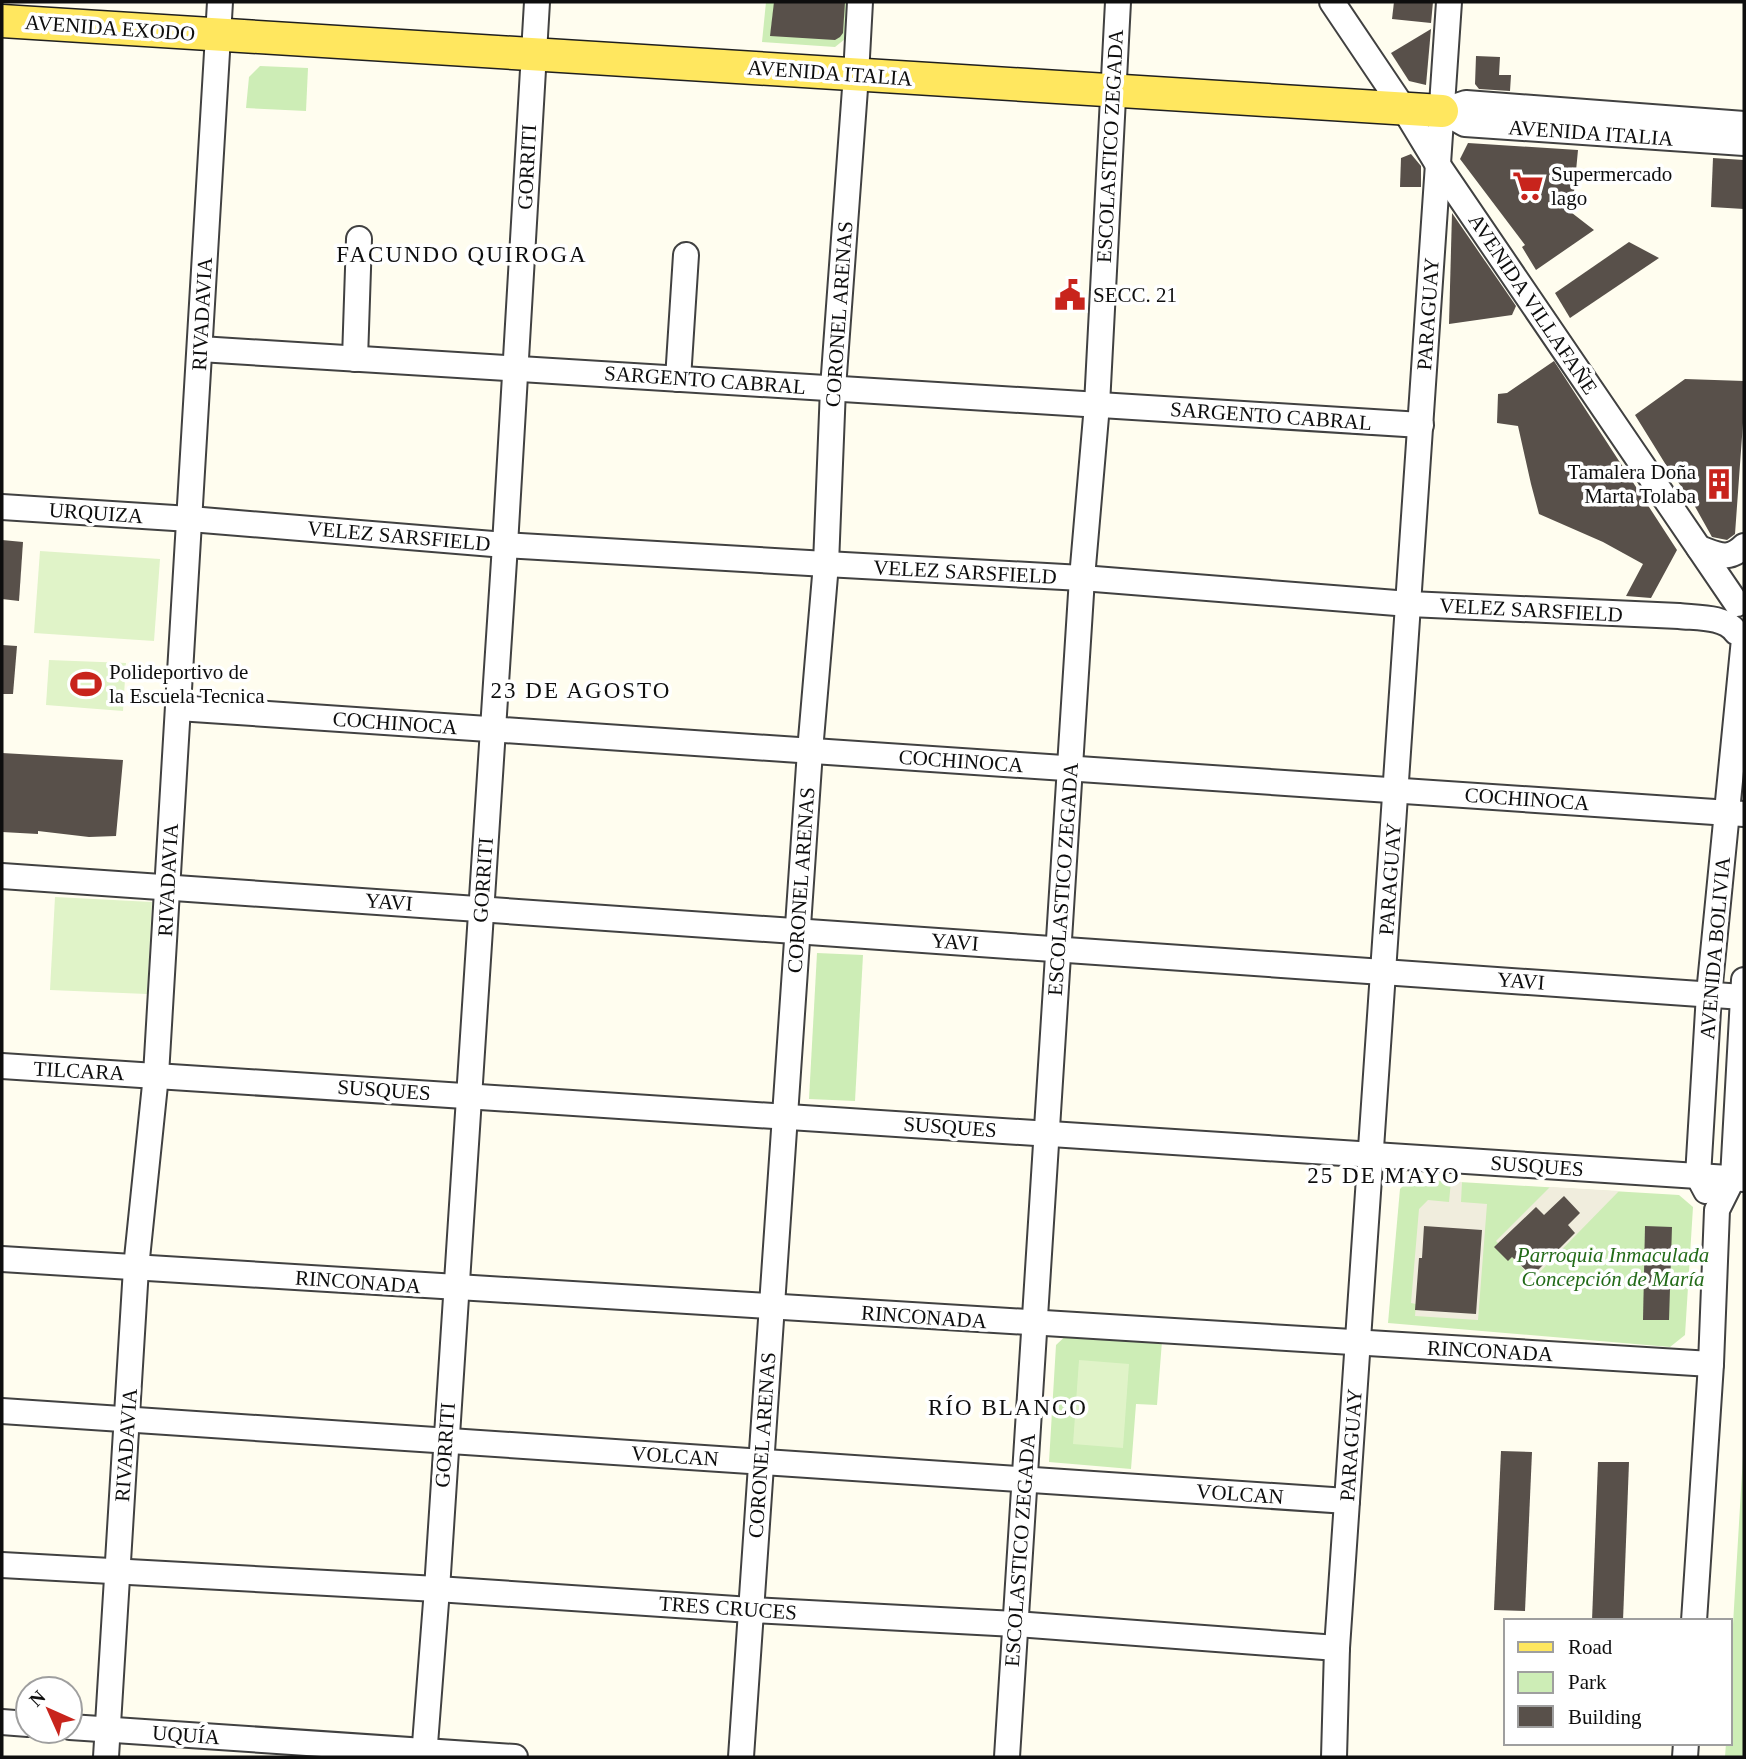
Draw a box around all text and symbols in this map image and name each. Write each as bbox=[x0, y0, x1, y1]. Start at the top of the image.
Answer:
street label: AVENIDA EXODO bbox=[24, 10, 196, 46]
street label: ESCOLASTICO ZEGADA bbox=[1092, 28, 1128, 263]
street label: AVENIDA ITALIA bbox=[747, 55, 914, 91]
street label: AVENIDA ITALIA bbox=[1508, 115, 1675, 151]
street label: GORRITI bbox=[513, 124, 541, 210]
place label: Supermercado lago bbox=[1551, 162, 1672, 210]
supermarket icon: Supermercado lago bbox=[1511, 169, 1545, 203]
street label: AVENIDA VILLAFAÑE bbox=[1464, 209, 1602, 399]
street label: CORONEL ARENAS bbox=[821, 220, 857, 408]
district label: FACUNDO QUIROGA bbox=[336, 242, 588, 267]
street label: RIVADAVIA bbox=[187, 256, 217, 371]
street label: PARAGUAY bbox=[1412, 257, 1444, 371]
public building icon: SECC. 21 bbox=[1053, 278, 1087, 312]
place label: SECC. 21 bbox=[1093, 283, 1177, 307]
street label: SARGENTO CABRAL bbox=[603, 361, 807, 399]
street label: SARGENTO CABRAL bbox=[1169, 397, 1373, 435]
place label: Tamalera Doña Marta Tolaba bbox=[1567, 460, 1697, 508]
building icon: Tamalera Doña Marta Tolaba bbox=[1702, 467, 1736, 501]
street label: URQUIZA bbox=[48, 498, 145, 528]
street label: VELEZ SARSFIELD bbox=[306, 516, 492, 556]
street label: VELEZ SARSFIELD bbox=[873, 555, 1057, 589]
street label: VELEZ SARSFIELD bbox=[1439, 593, 1623, 627]
place label: Polideportivo de la Escuela Tecnica bbox=[109, 660, 265, 708]
sports icon: Polideportivo de la Escuela Tecnica bbox=[69, 667, 103, 701]
district label: 23 DE AGOSTO bbox=[491, 678, 671, 703]
street label: COCHINOCA bbox=[332, 707, 459, 739]
street label: COCHINOCA bbox=[898, 745, 1025, 777]
street label: ESCOLASTICO ZEGADA bbox=[1043, 761, 1083, 997]
street label: COCHINOCA bbox=[1464, 783, 1591, 815]
street label: CORONEL ARENAS bbox=[783, 786, 819, 974]
street label: RIVADAVIA bbox=[153, 822, 183, 937]
street label: PARAGUAY bbox=[1374, 822, 1406, 936]
street label: GORRITI bbox=[468, 837, 498, 923]
street label: AVENIDA BOLIVIA bbox=[1695, 855, 1735, 1040]
street label: YAVI bbox=[364, 888, 414, 916]
street label: YAVI bbox=[930, 928, 980, 956]
street label: YAVI bbox=[1496, 967, 1546, 995]
street label: TILCARA bbox=[33, 1057, 126, 1085]
street label: SUSQUES bbox=[337, 1075, 431, 1105]
street label: SUSQUES bbox=[903, 1112, 997, 1142]
street label: SUSQUES bbox=[1490, 1151, 1584, 1181]
district label: 25 DE MAYO bbox=[1307, 1163, 1461, 1188]
park label: Parroquia Inmaculada Concepción de María bbox=[1516, 1243, 1709, 1291]
street label: RINCONADA bbox=[294, 1266, 423, 1298]
street label: RINCONADA bbox=[860, 1301, 989, 1333]
street label: RINCONADA bbox=[1426, 1336, 1554, 1366]
street label: CORONEL ARENAS bbox=[744, 1351, 780, 1539]
street label: RIVADAVIA bbox=[110, 1387, 142, 1502]
street label: PARAGUAY bbox=[1335, 1388, 1367, 1502]
district label: RÍO BLANCO bbox=[928, 1395, 1088, 1420]
street label: GORRITI bbox=[430, 1402, 460, 1488]
street label: ESCOLASTICO ZEGADA bbox=[1000, 1432, 1040, 1668]
street label: VOLCAN bbox=[631, 1441, 719, 1471]
street label: VOLCAN bbox=[1196, 1479, 1284, 1509]
street label: TRES CRUCES bbox=[658, 1591, 798, 1625]
legend bbox=[1504, 1619, 1732, 1745]
text: Road bbox=[1568, 1635, 1613, 1659]
text: Park bbox=[1568, 1670, 1607, 1694]
north arrow bbox=[14, 1675, 84, 1745]
text: N bbox=[25, 1686, 50, 1711]
text: Building bbox=[1568, 1705, 1642, 1729]
street label: UQUÍA bbox=[151, 1721, 221, 1749]

